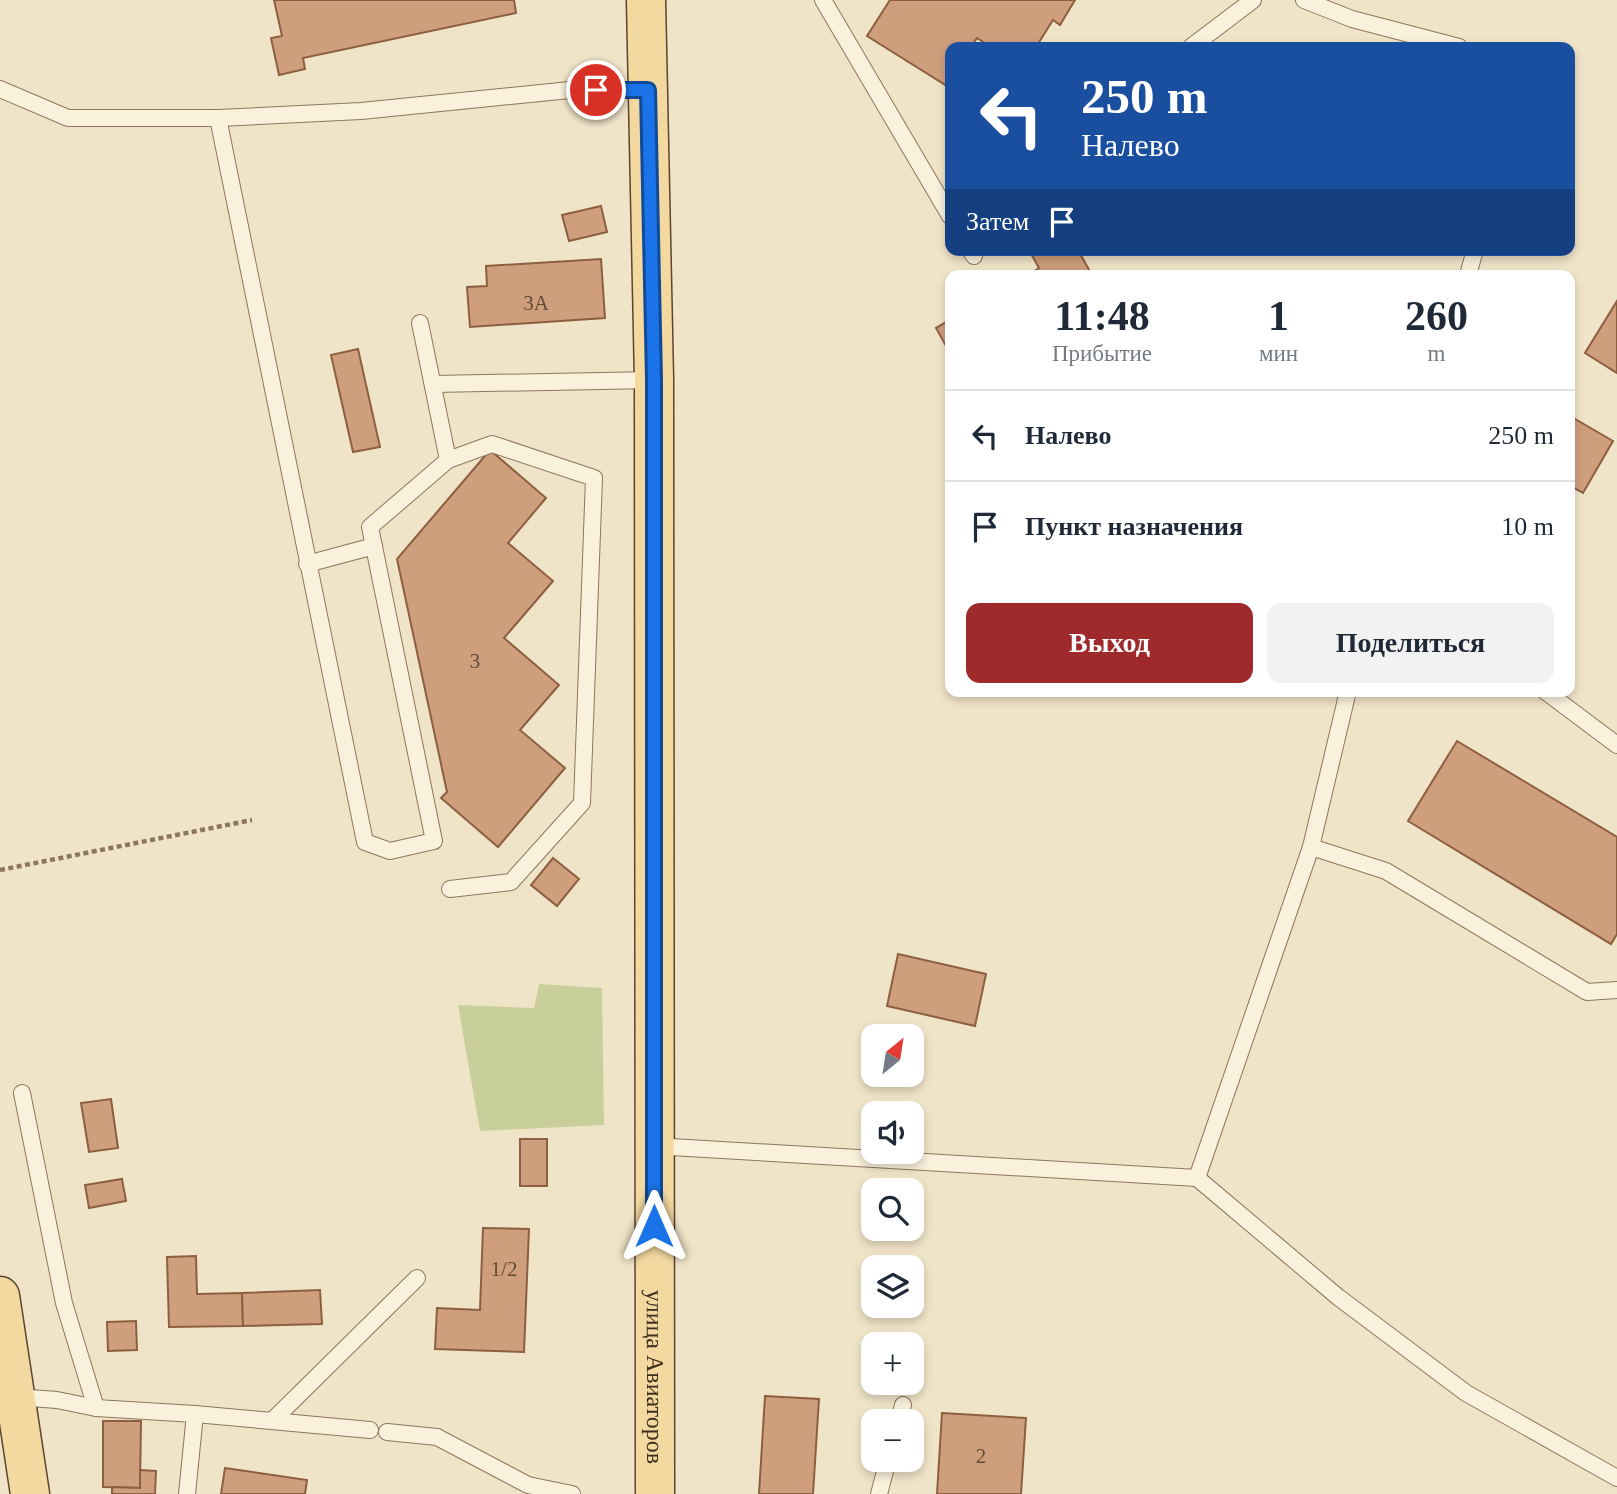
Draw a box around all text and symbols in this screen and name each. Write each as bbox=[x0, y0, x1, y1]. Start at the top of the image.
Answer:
pin bbox=[566, 60, 626, 120]
text: 250 m bbox=[1081, 69, 1208, 124]
icon: left bbox=[966, 70, 1057, 161]
icon: arrive bbox=[577, 71, 615, 109]
text: Налево bbox=[1081, 127, 1180, 163]
icon: arrive bbox=[1043, 203, 1081, 241]
text: Затем bbox=[966, 207, 1029, 236]
house number: 3А bbox=[523, 291, 550, 315]
text: 11:48 bbox=[1054, 293, 1150, 339]
text: 1 bbox=[1268, 293, 1289, 339]
text: 260 bbox=[1405, 293, 1468, 339]
text: Прибытие bbox=[1052, 341, 1152, 366]
text: мин bbox=[1259, 341, 1298, 366]
text: m bbox=[1428, 341, 1445, 366]
icon: left bbox=[966, 417, 1004, 455]
text: Налево bbox=[1025, 421, 1111, 450]
text: 250 m bbox=[1488, 421, 1554, 450]
icon: arrive bbox=[966, 508, 1004, 546]
text: Пункт назначения bbox=[1025, 512, 1243, 541]
text: 10 m bbox=[1501, 512, 1554, 541]
button: Выход bbox=[966, 603, 1253, 683]
button: Поделиться bbox=[1267, 603, 1554, 683]
house number: 3 bbox=[470, 649, 480, 673]
north arrow bbox=[861, 1024, 924, 1087]
map controls bbox=[861, 1024, 924, 1472]
button: sound bbox=[861, 1101, 924, 1164]
button: search bbox=[861, 1178, 924, 1241]
position arrow bbox=[617, 1189, 691, 1263]
button: layers bbox=[861, 1255, 924, 1318]
house number: 1/2 bbox=[491, 1257, 517, 1281]
street label: улица Авиаторов bbox=[642, 1290, 668, 1464]
button: + bbox=[861, 1332, 924, 1395]
button: − bbox=[861, 1409, 924, 1472]
house number: 2 bbox=[976, 1444, 986, 1468]

